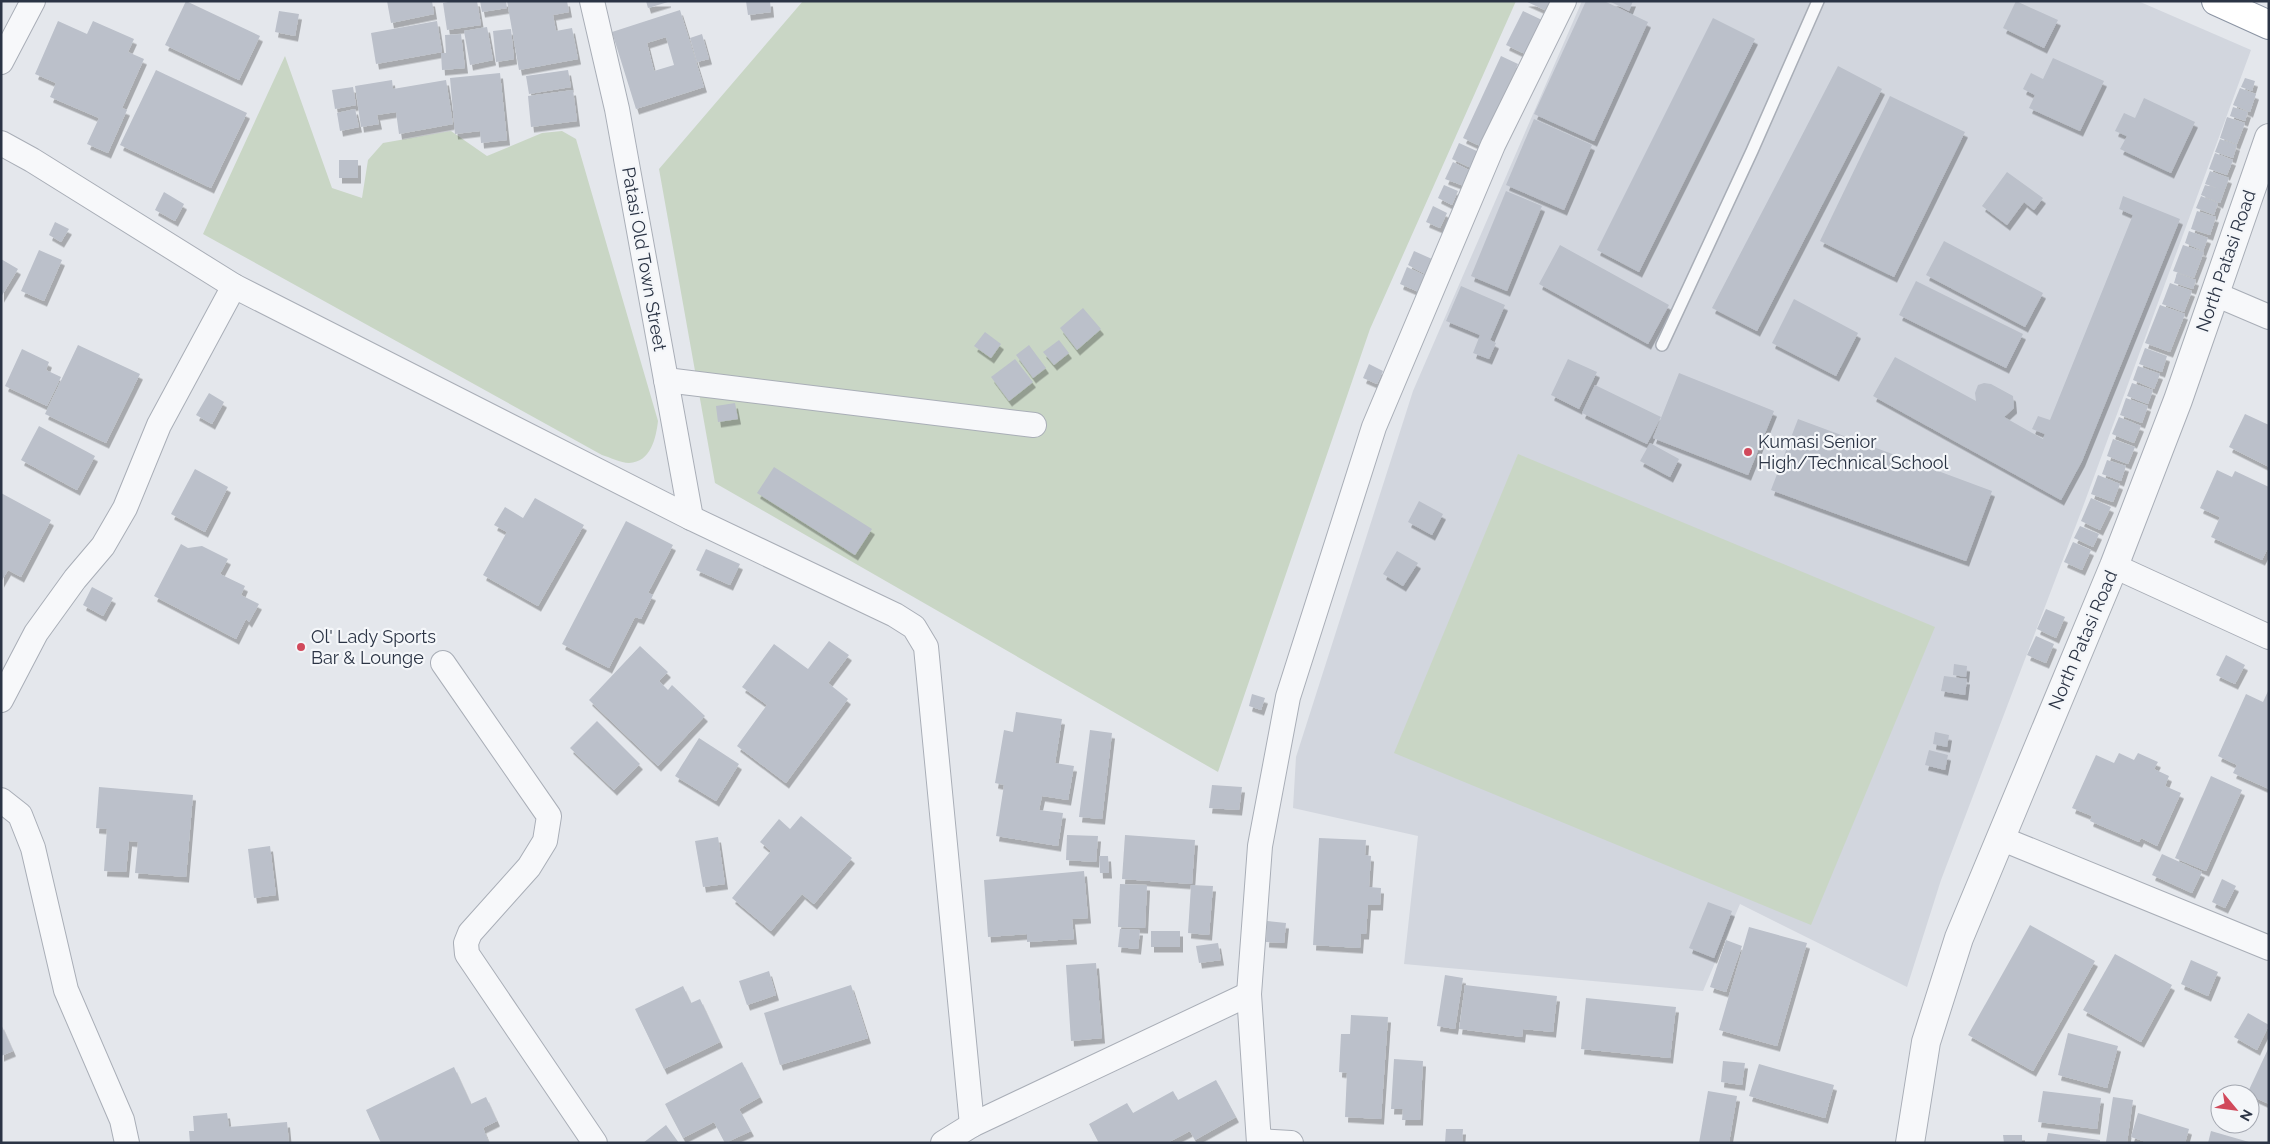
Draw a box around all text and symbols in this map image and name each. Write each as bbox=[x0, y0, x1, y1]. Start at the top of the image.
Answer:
street label: Patasi Old Town Street bbox=[618, 165, 671, 353]
street label: North Patasi Road bbox=[2191, 187, 2260, 335]
place label: Kumasi Senior High/Technical School bbox=[1758, 431, 1948, 473]
marker: Kumasi Senior High/Technical School bbox=[1742, 446, 1754, 458]
street label: North Patasi Road bbox=[2044, 567, 2121, 712]
place label: Ol' Lady Sports Bar & Lounge bbox=[311, 626, 436, 668]
marker: Ol' Lady Sports Bar & Lounge bbox=[295, 641, 307, 653]
north arrow bbox=[2210, 1084, 2260, 1134]
text: N bbox=[2237, 1107, 2256, 1124]

